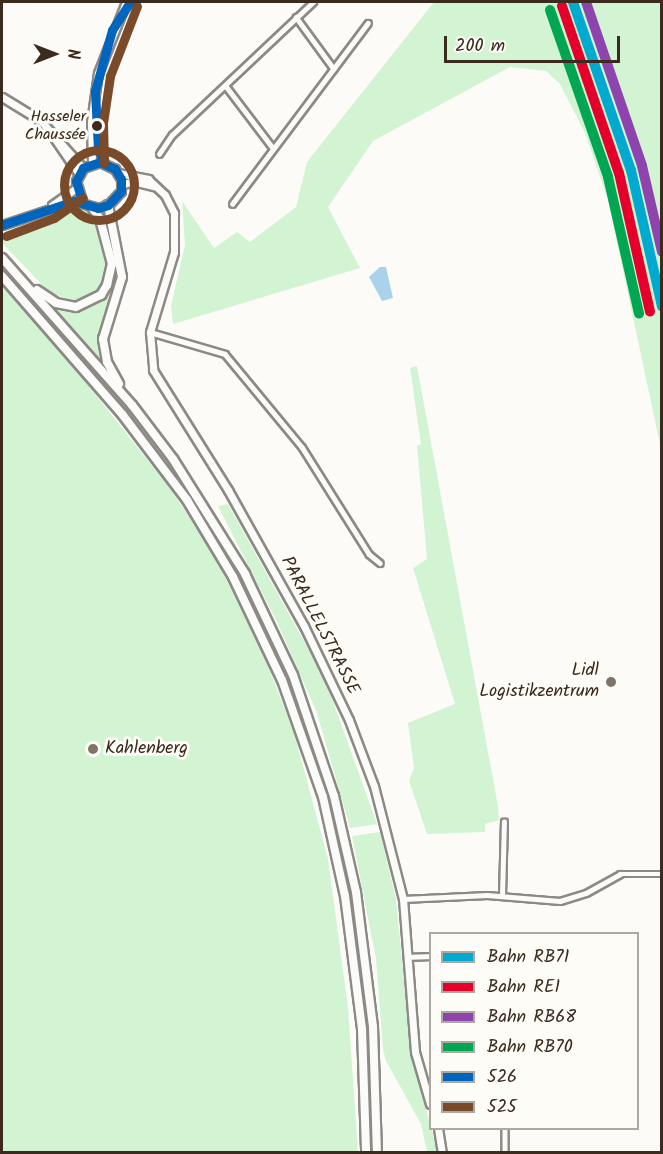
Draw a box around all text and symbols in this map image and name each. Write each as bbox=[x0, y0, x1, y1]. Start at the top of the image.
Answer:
north arrow bbox=[24, 24, 84, 84]
scale bar bbox=[447, 24, 622, 62]
text: 200 m bbox=[455, 32, 505, 61]
text: N bbox=[60, 49, 85, 59]
place label: Hasseler Chaussée bbox=[25, 107, 86, 145]
marker: Hasseler Chaussée bbox=[91, 120, 103, 132]
street label: PARALLELSTRASSE bbox=[275, 553, 363, 699]
place label: Lidl Logistikzentrum bbox=[479, 661, 599, 704]
marker: Lidl Logistikzentrum bbox=[604, 675, 618, 689]
place label: Kahlenberg bbox=[105, 738, 188, 760]
marker: Kahlenberg bbox=[86, 742, 100, 756]
legend bbox=[429, 932, 639, 1130]
text: Bahn RB71 bbox=[487, 943, 569, 972]
text: Bahn RE1 bbox=[487, 973, 560, 1002]
text: Bahn RB68 bbox=[487, 1003, 576, 1032]
text: Bahn RB70 bbox=[487, 1033, 573, 1062]
text: 526 bbox=[487, 1063, 517, 1092]
text: 525 bbox=[487, 1093, 517, 1122]

